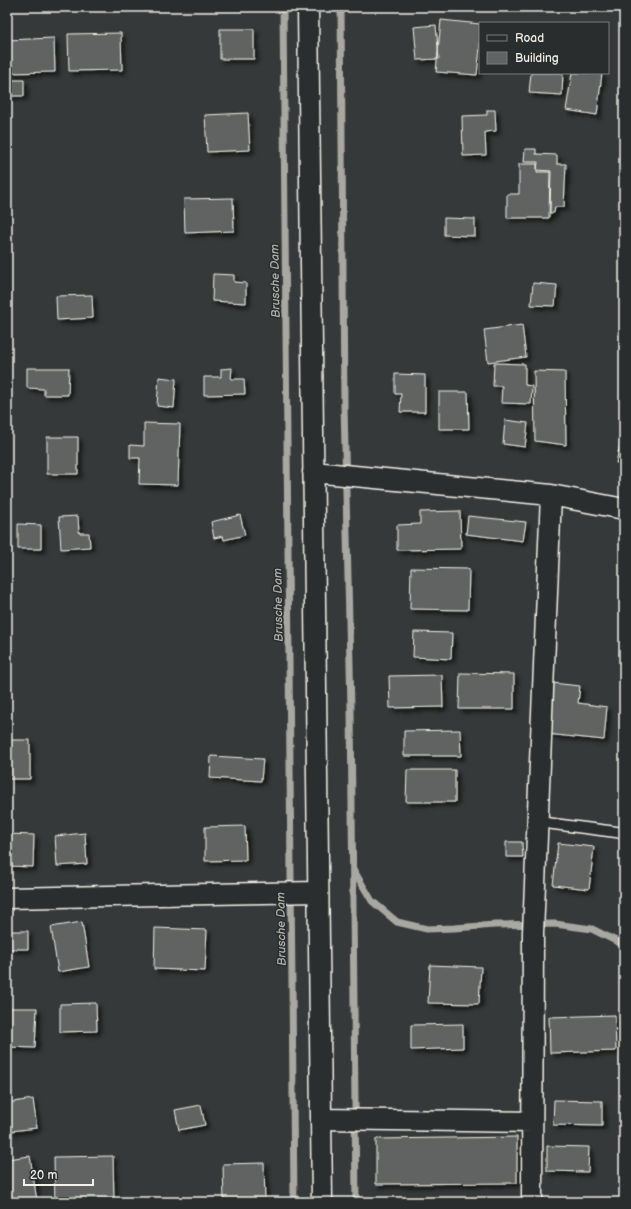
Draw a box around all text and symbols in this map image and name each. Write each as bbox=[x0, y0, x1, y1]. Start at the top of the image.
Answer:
legend bbox=[479, 22, 609, 74]
text: Road bbox=[515, 31, 544, 46]
text: Building bbox=[515, 51, 559, 66]
water label: Brusche Dam bbox=[267, 244, 284, 318]
water label: Brusche Dam bbox=[270, 568, 287, 642]
water label: Brusche Dam bbox=[273, 892, 290, 966]
scale bar bbox=[24, 1161, 93, 1187]
text: 20 m bbox=[30, 1168, 57, 1183]

